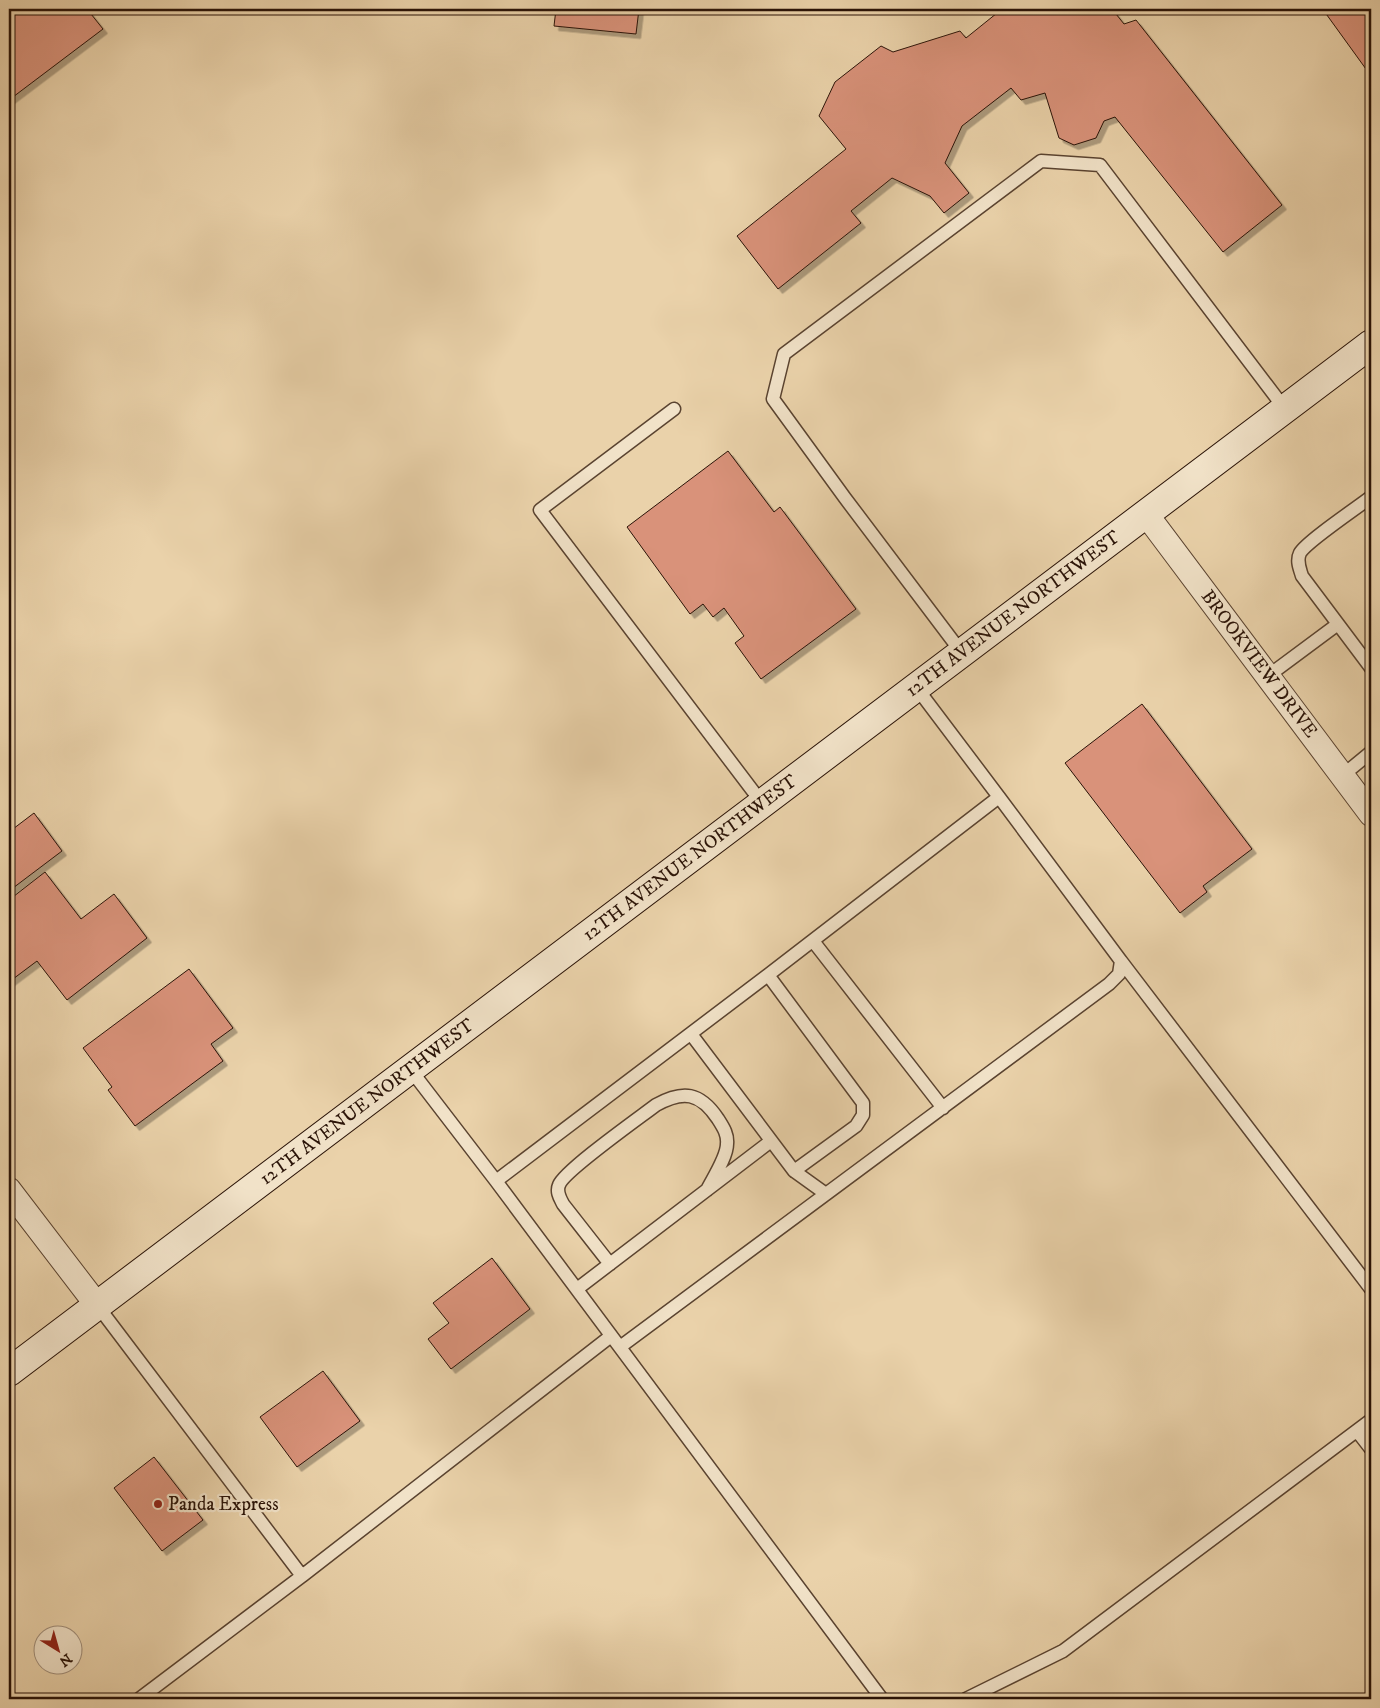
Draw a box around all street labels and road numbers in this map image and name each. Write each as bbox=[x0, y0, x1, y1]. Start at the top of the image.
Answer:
street label: 12TH AVENUE NORTHWEST bbox=[901, 525, 1125, 702]
street label: BROOKVIEW DRIVE bbox=[1196, 586, 1322, 742]
street label: 12TH AVENUE NORTHWEST bbox=[578, 769, 802, 946]
street label: 12TH AVENUE NORTHWEST bbox=[255, 1013, 479, 1190]

